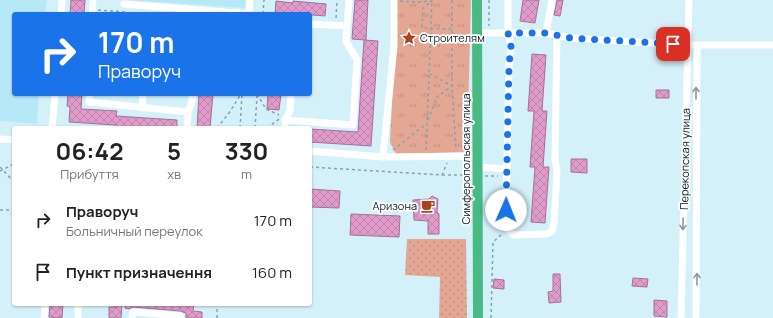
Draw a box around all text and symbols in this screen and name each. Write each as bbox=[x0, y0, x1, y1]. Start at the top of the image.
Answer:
text: 170 m bbox=[98, 23, 174, 61]
pin bbox=[656, 27, 690, 61]
icon: right bbox=[32, 28, 84, 80]
place icon: Строителям bbox=[401, 30, 417, 46]
place label: Строителям bbox=[420, 30, 485, 45]
icon: arrive bbox=[662, 33, 684, 55]
text: Праворуч bbox=[98, 59, 181, 83]
one-way arrow bbox=[692, 87, 700, 100]
street label: Симферопольская улица bbox=[458, 93, 473, 225]
street label: Перекопская улица bbox=[676, 108, 693, 210]
text: 06:42 bbox=[56, 134, 123, 167]
text: 5 bbox=[167, 134, 181, 167]
text: 330 bbox=[225, 134, 268, 167]
text: Прибуття bbox=[60, 165, 119, 183]
text: хв bbox=[167, 165, 181, 183]
text: m bbox=[241, 165, 252, 183]
position arrow bbox=[485, 189, 527, 231]
place label: Аризона bbox=[373, 198, 417, 213]
cafe icon: Аризона bbox=[420, 198, 436, 214]
text: Праворуч bbox=[66, 201, 138, 222]
icon: right bbox=[32, 209, 54, 231]
text: 170 m bbox=[254, 210, 292, 231]
one-way arrow bbox=[679, 217, 687, 230]
text: Больничный переулок bbox=[66, 222, 203, 240]
icon: arrive bbox=[32, 261, 54, 283]
text: Пункт призначення bbox=[66, 262, 212, 283]
text: 160 m bbox=[252, 262, 292, 283]
one-way arrow bbox=[693, 273, 701, 286]

